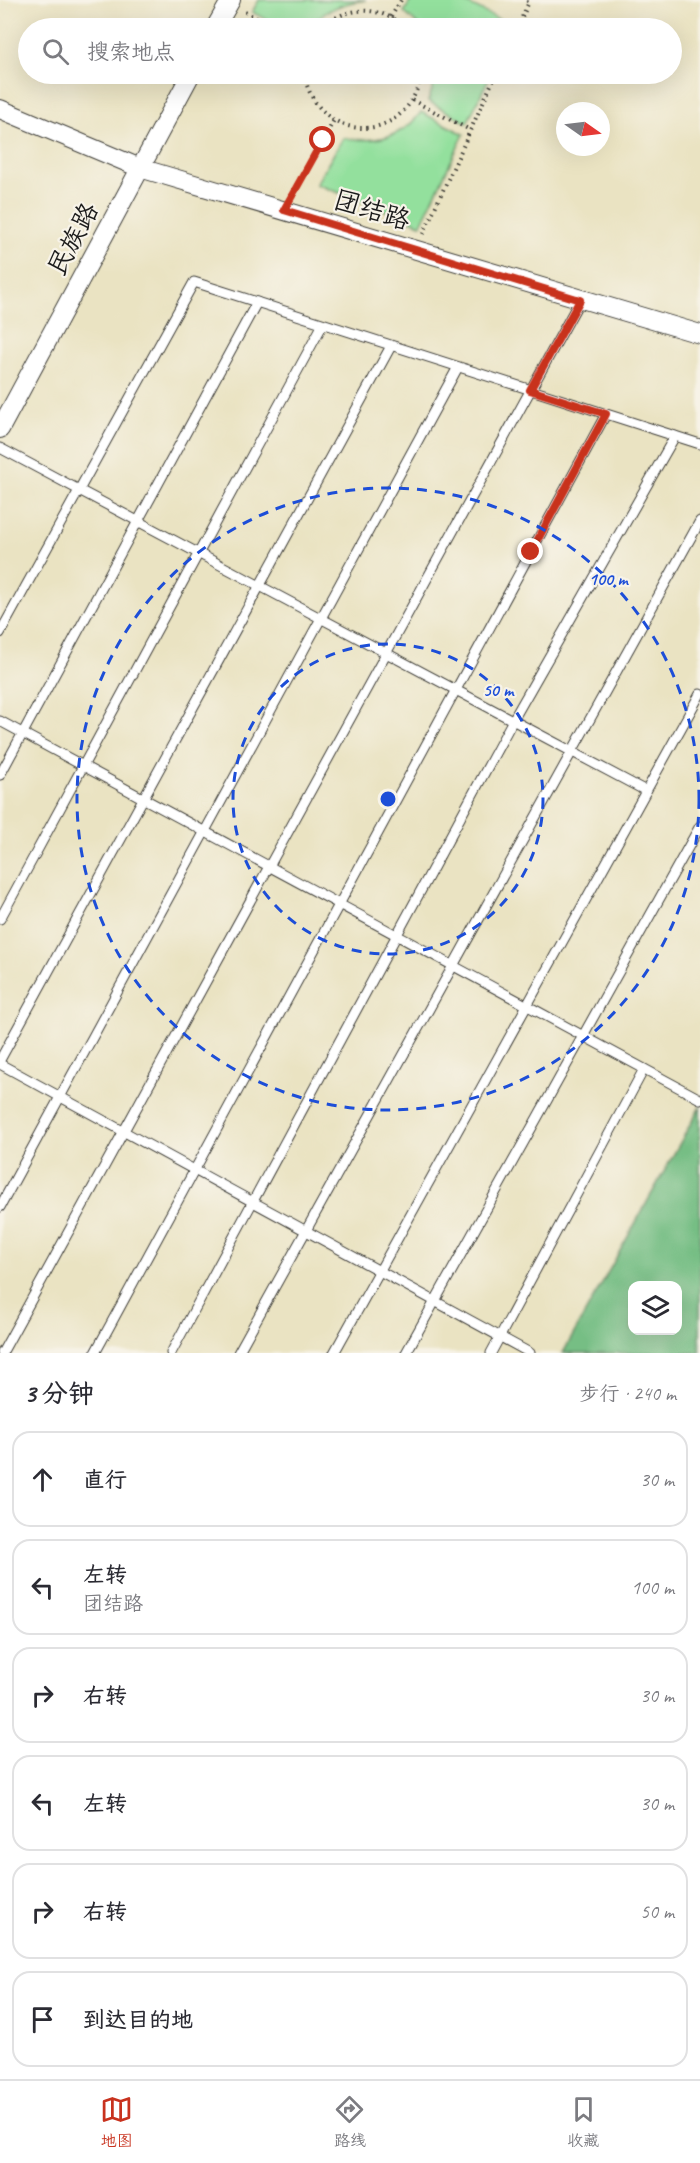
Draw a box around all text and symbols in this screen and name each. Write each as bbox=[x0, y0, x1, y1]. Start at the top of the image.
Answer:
search box bbox=[18, 18, 682, 84]
icon: search bbox=[39, 35, 72, 68]
text: 搜索地点 bbox=[87, 38, 175, 66]
north arrow bbox=[556, 102, 610, 156]
route start bbox=[309, 126, 335, 152]
street label: 团结路 bbox=[330, 183, 414, 237]
street label: 民族路 bbox=[40, 197, 106, 281]
route end bbox=[517, 538, 543, 564]
text: 100 m bbox=[589, 568, 629, 590]
text: 50 m bbox=[483, 679, 515, 701]
centre of rings bbox=[378, 789, 398, 809]
map controls bbox=[628, 1281, 682, 1335]
button: layers bbox=[628, 1281, 682, 1335]
text: 3 分钟 bbox=[24, 1377, 94, 1410]
text: 步行 · 240 m bbox=[580, 1381, 676, 1406]
icon: ahead bbox=[26, 1463, 59, 1496]
text: 直行 bbox=[83, 1466, 127, 1494]
text: 30 m bbox=[640, 1467, 674, 1492]
text: 左转 bbox=[83, 1561, 127, 1589]
icon: left bbox=[26, 1571, 59, 1604]
text: 100 m bbox=[631, 1575, 674, 1600]
text: 团结路 bbox=[83, 1591, 143, 1616]
icon: right bbox=[26, 1679, 59, 1712]
text: 右转 bbox=[83, 1682, 127, 1710]
text: 30 m bbox=[640, 1683, 674, 1708]
icon: left bbox=[26, 1787, 59, 1820]
text: 左转 bbox=[83, 1790, 127, 1818]
text: 30 m bbox=[640, 1791, 674, 1816]
icon: right bbox=[26, 1895, 59, 1928]
text: 右转 bbox=[83, 1898, 127, 1926]
text: 50 m bbox=[640, 1899, 674, 1924]
icon: arrive bbox=[26, 2003, 59, 2036]
text: 到达目的地 bbox=[83, 2006, 193, 2034]
tab: 地图 bbox=[100, 2093, 133, 2151]
tab: 路线 bbox=[333, 2093, 366, 2151]
tab: 收藏 bbox=[567, 2093, 600, 2151]

